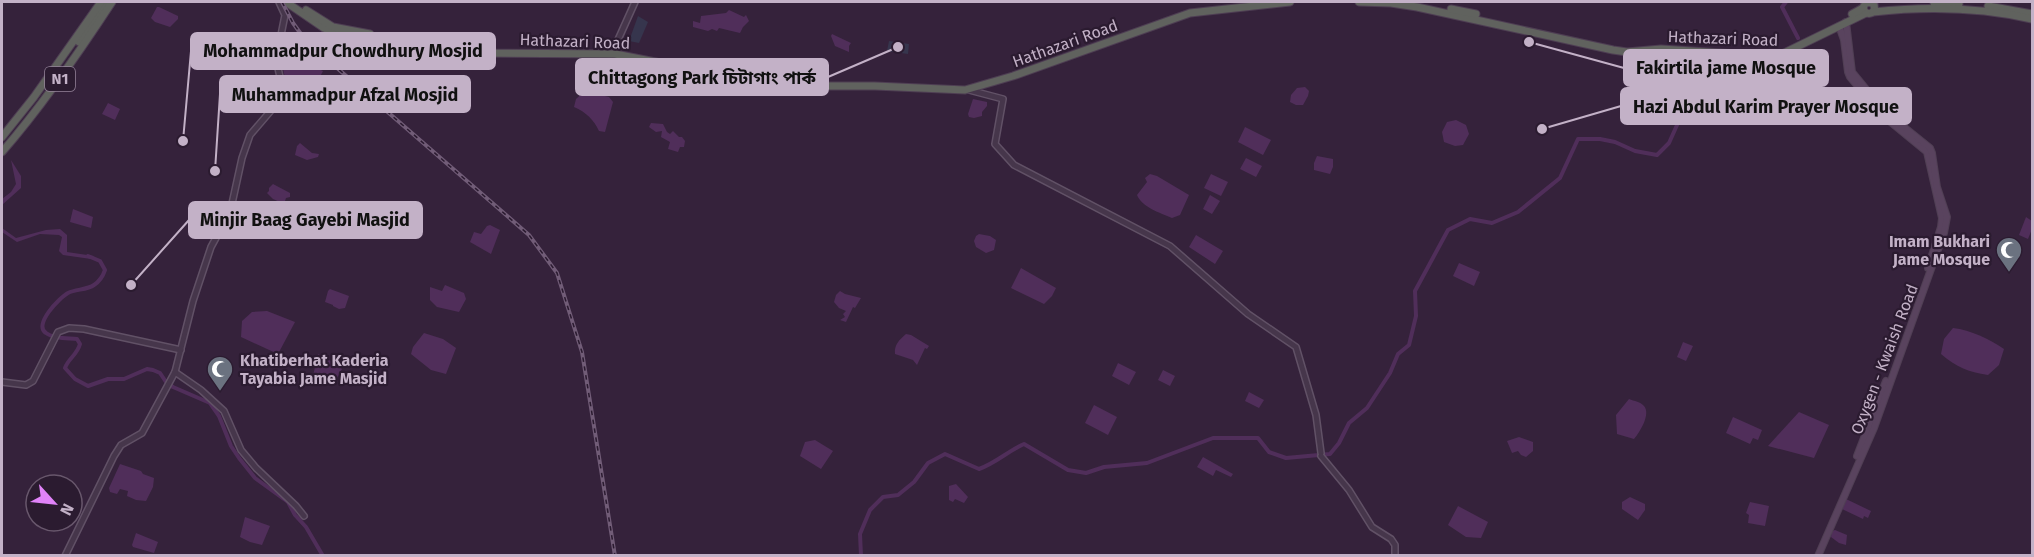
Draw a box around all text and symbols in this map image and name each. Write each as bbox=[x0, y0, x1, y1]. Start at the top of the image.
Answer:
street label: Hathazari Road bbox=[1010, 16, 1120, 71]
street label: Hathazari Road bbox=[1667, 27, 1779, 50]
street label: Hathazari Road bbox=[519, 30, 631, 53]
callout: Mohammadpur Chowdhury Mosjid bbox=[191, 33, 495, 69]
text: Mohammadpur Chowdhury Mosjid bbox=[203, 40, 483, 62]
callout: Fakirtila jame Mosque bbox=[1624, 50, 1828, 86]
text: Fakirtila jame Mosque bbox=[1636, 57, 1816, 79]
callout: Chittagong Park চিটাগাং পার্ক bbox=[576, 59, 828, 95]
road number: N1 bbox=[45, 67, 75, 91]
text: Chittagong Park চিটাগাং পার্ক bbox=[588, 67, 816, 89]
callout: Muhammadpur Afzal Mosjid bbox=[220, 76, 470, 112]
text: Muhammadpur Afzal Mosjid bbox=[232, 84, 458, 106]
callout: Hazi Abdul Karim Prayer Mosque bbox=[1621, 88, 1911, 124]
text: Hazi Abdul Karim Prayer Mosque bbox=[1633, 96, 1899, 118]
callout: Minjir Baag Gayebi Masjid bbox=[189, 202, 422, 238]
text: Minjir Baag Gayebi Masjid bbox=[200, 209, 410, 231]
place label: Imam Bukhari Jame Mosque bbox=[1889, 232, 1990, 269]
mosque icon: Imam Bukhari Jame Mosque bbox=[1994, 235, 2024, 273]
street label: Oxygen - Kwaish Road bbox=[1847, 281, 1922, 437]
place label: Khatiberhat Kaderia Tayabia Jame Masjid bbox=[240, 351, 389, 388]
mosque icon: Khatiberhat Kaderia Tayabia Jame Masjid bbox=[205, 354, 235, 392]
north arrow bbox=[24, 473, 84, 533]
text: N bbox=[56, 501, 78, 519]

